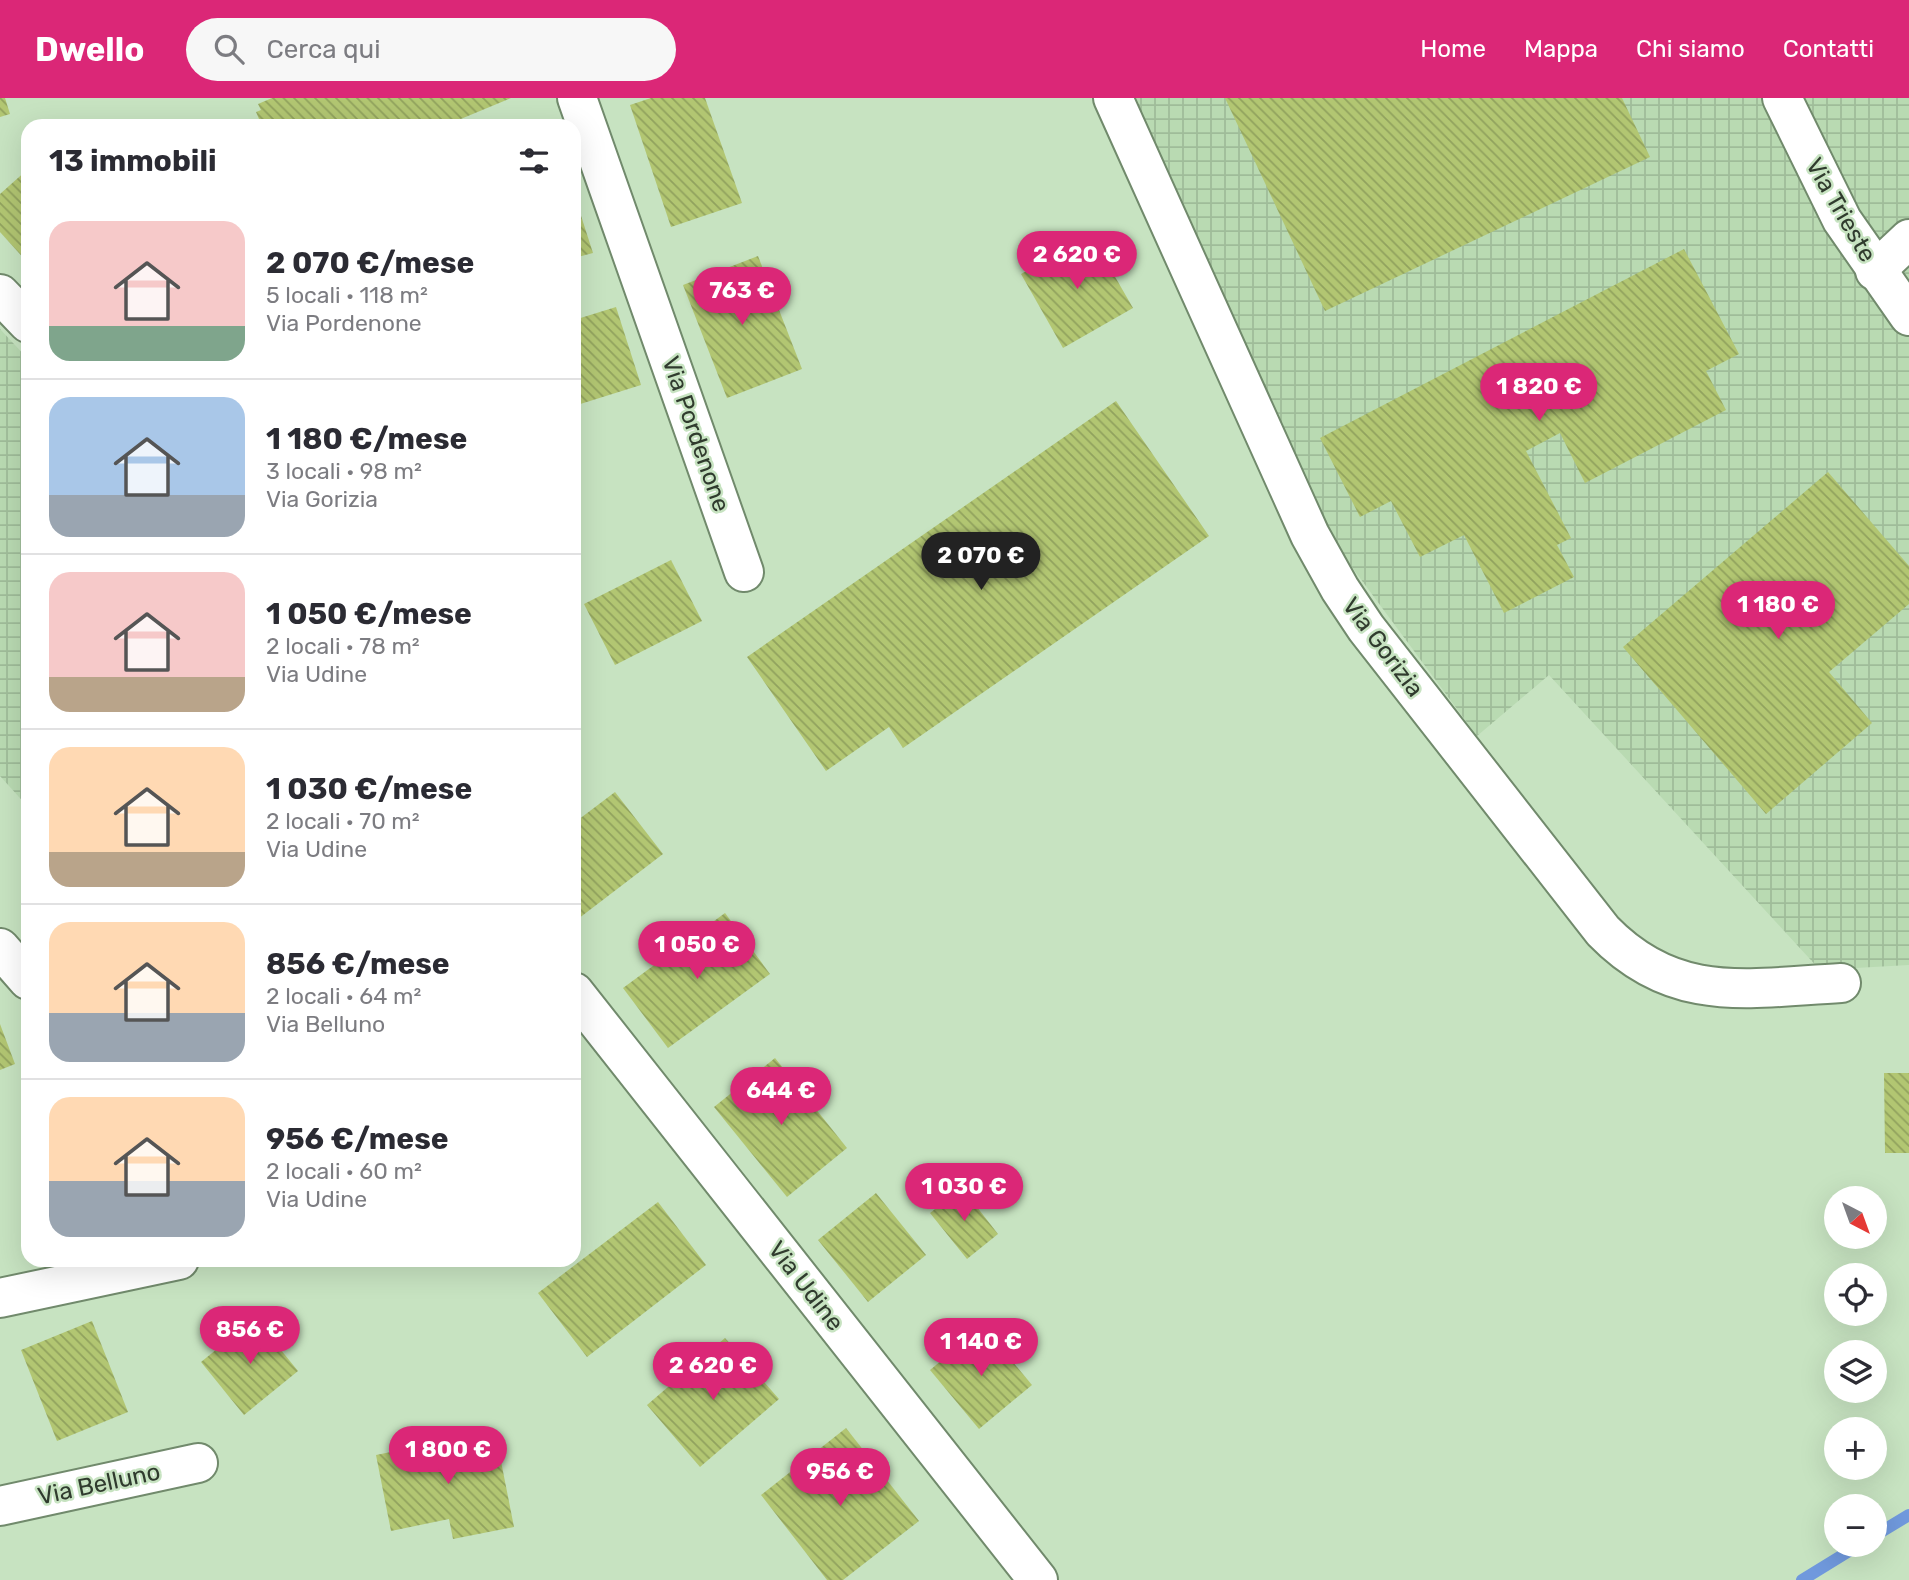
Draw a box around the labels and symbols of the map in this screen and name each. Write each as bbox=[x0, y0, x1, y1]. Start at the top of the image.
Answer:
street label: Via Trieste bbox=[1800, 153, 1882, 267]
pin: 2 620 € bbox=[1012, 232, 1142, 291]
pin: 763 € bbox=[693, 268, 791, 327]
street label: Via Pordenone bbox=[656, 353, 736, 515]
pin: 1 820 € bbox=[1474, 364, 1604, 423]
pin: 2 070 € bbox=[916, 532, 1046, 592]
pin: 1 180 € bbox=[1713, 582, 1843, 641]
street label: Via Gorizia bbox=[1337, 592, 1429, 702]
pin: 1 050 € bbox=[632, 922, 762, 981]
pin: 644 € bbox=[732, 1068, 830, 1127]
pin: 1 030 € bbox=[899, 1164, 1029, 1223]
north arrow bbox=[1824, 1186, 1886, 1250]
street label: Via Udine bbox=[762, 1236, 850, 1336]
pin: 856 € bbox=[201, 1306, 299, 1366]
pin: 1 140 € bbox=[916, 1318, 1046, 1378]
pin: 2 620 € bbox=[648, 1342, 778, 1402]
pin: 1 800 € bbox=[383, 1426, 513, 1486]
pin: 956 € bbox=[791, 1448, 889, 1508]
street label: Via Belluno bbox=[35, 1457, 163, 1511]

